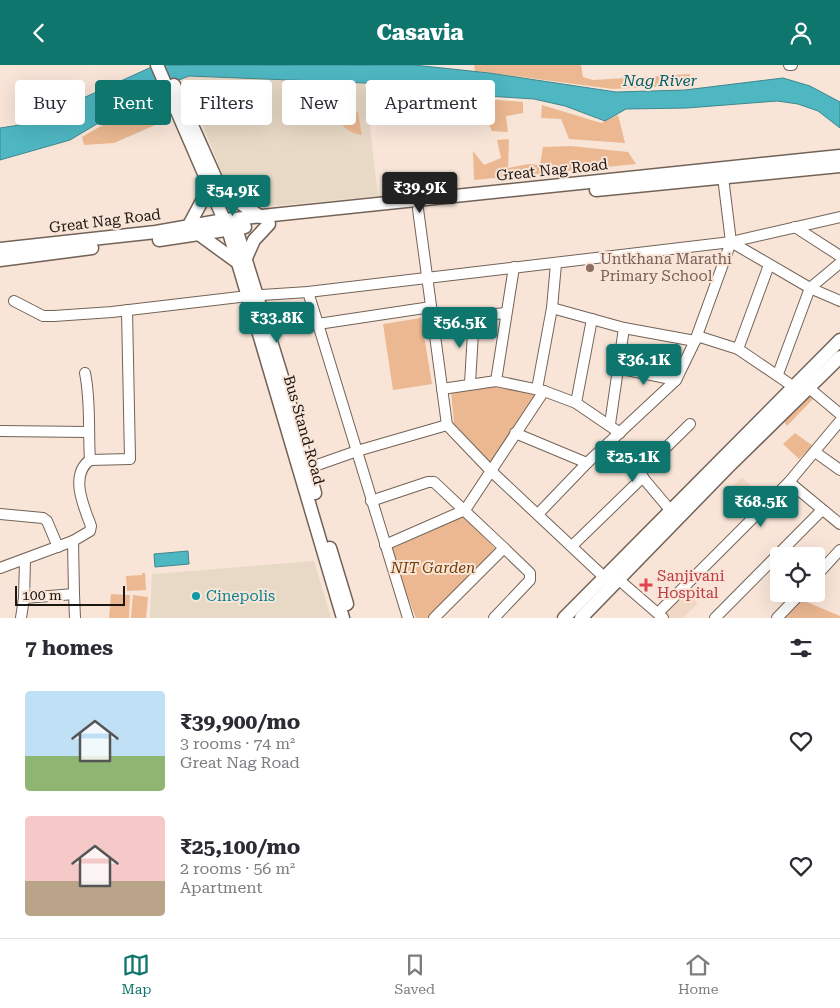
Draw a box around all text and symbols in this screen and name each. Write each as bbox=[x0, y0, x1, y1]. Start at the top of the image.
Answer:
icon: back bbox=[25, 19, 53, 47]
icon: person bbox=[787, 19, 815, 47]
text: Casavia bbox=[376, 20, 464, 45]
water label: Nag River bbox=[622, 71, 698, 90]
chip: Buy bbox=[15, 80, 85, 125]
chip: Rent bbox=[95, 80, 171, 125]
chip: Filters bbox=[181, 80, 272, 125]
chip: New bbox=[282, 80, 356, 125]
chip: Apartment bbox=[366, 80, 495, 125]
street label: Great Nag Road bbox=[495, 155, 609, 185]
pin: ₹39.9K bbox=[379, 171, 461, 214]
pin: ₹54.9K bbox=[192, 175, 274, 217]
text: ₹39.9K bbox=[393, 178, 447, 197]
text: ₹54.9K bbox=[206, 181, 260, 200]
street label: Great Nag Road bbox=[48, 205, 162, 237]
place label: Untkhana Marathi Primary School bbox=[600, 250, 732, 285]
marker: Untkhana Marathi Primary School bbox=[584, 262, 596, 274]
pin: ₹33.8K bbox=[236, 301, 318, 344]
pin: ₹56.5K bbox=[419, 307, 501, 349]
text: ₹33.8K bbox=[250, 308, 304, 327]
text: ₹56.5K bbox=[433, 313, 487, 332]
pin: ₹36.1K bbox=[603, 343, 685, 386]
text: ₹36.1K bbox=[617, 350, 671, 369]
street label: Bus Stand Road bbox=[280, 373, 328, 487]
pin: ₹25.1K bbox=[592, 441, 674, 483]
text: ₹25.1K bbox=[606, 447, 660, 466]
pin: ₹68.5K bbox=[720, 485, 802, 528]
text: ₹68.5K bbox=[734, 492, 788, 511]
map controls bbox=[770, 547, 825, 602]
button: locate bbox=[770, 547, 825, 602]
park label: NIT Garden bbox=[390, 559, 475, 577]
place label: Sanjivani Hospital bbox=[657, 567, 725, 602]
marker: Sanjivani Hospital bbox=[639, 578, 653, 592]
scale bar bbox=[15, 583, 125, 606]
text: 100 m bbox=[22, 587, 62, 603]
place label: Cinepolis bbox=[206, 587, 275, 605]
marker: Cinepolis bbox=[190, 590, 202, 602]
icon: filters bbox=[787, 634, 815, 662]
text: 7 homes bbox=[25, 636, 113, 660]
text: ₹39,900/mo bbox=[180, 710, 300, 734]
icon: home bbox=[65, 711, 125, 771]
icon: heart bbox=[787, 727, 815, 755]
text: 3 rooms · 74 m² bbox=[180, 734, 295, 753]
text: Great Nag Road bbox=[180, 753, 300, 772]
text: ₹25,100/mo bbox=[180, 835, 300, 859]
icon: home bbox=[65, 836, 125, 896]
icon: heart bbox=[787, 852, 815, 880]
text: 2 rooms · 56 m² bbox=[180, 859, 295, 878]
text: Apartment bbox=[180, 878, 263, 897]
tab: Map bbox=[121, 951, 151, 997]
tab: Saved bbox=[394, 951, 435, 997]
tab: Home bbox=[678, 951, 719, 997]

